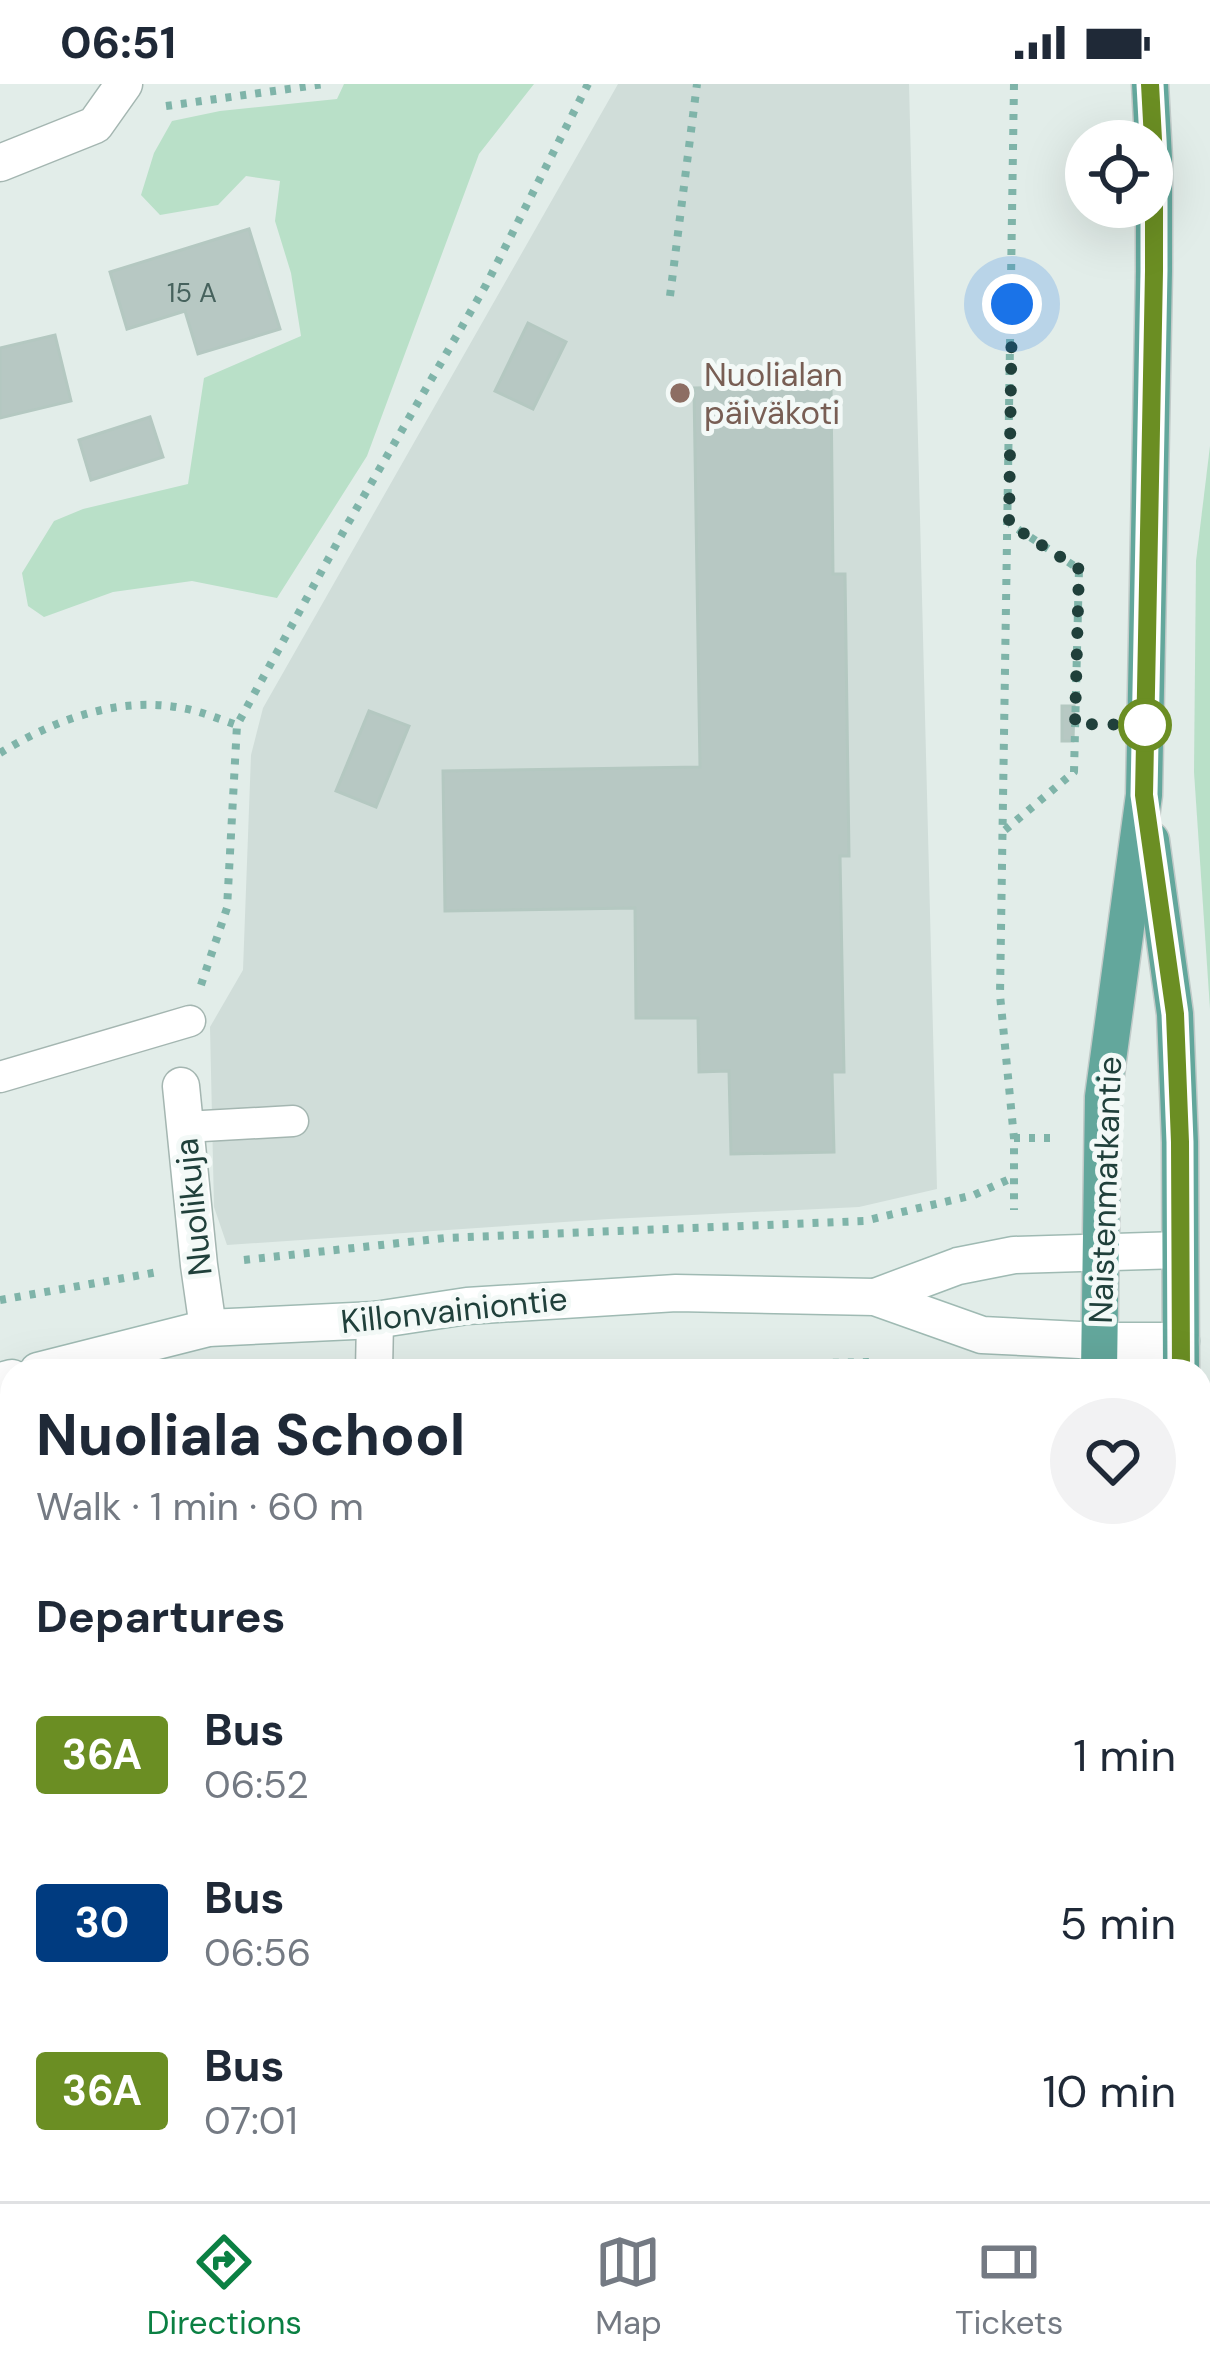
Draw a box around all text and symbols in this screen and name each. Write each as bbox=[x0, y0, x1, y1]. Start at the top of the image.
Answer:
text: 06:51 bbox=[60, 13, 176, 72]
map controls bbox=[1065, 120, 1173, 228]
button: locate bbox=[1065, 120, 1173, 228]
your location bbox=[982, 274, 1042, 334]
house number: 15 A bbox=[167, 275, 217, 310]
place label: Nuolialan päiväkoti bbox=[704, 353, 843, 434]
marker: Nuolialan päiväkoti bbox=[667, 380, 693, 406]
unlabelled marker bbox=[1120, 700, 1170, 750]
street label: Naistenmatkantie bbox=[1079, 1056, 1131, 1324]
street label: Nuolikuja bbox=[164, 1136, 222, 1278]
street label: Killonvainiontie bbox=[339, 1277, 569, 1343]
text: Nuoliala School bbox=[36, 1398, 465, 1473]
button: heart bbox=[1050, 1398, 1176, 1524]
text: Walk · 1 min · 60 m bbox=[36, 1481, 364, 1532]
text: Departures bbox=[36, 1587, 285, 1646]
text: Bus bbox=[204, 1700, 284, 1759]
text: 1 min bbox=[1073, 1726, 1176, 1785]
text: 36A bbox=[62, 1727, 142, 1782]
text: 06:52 bbox=[204, 1759, 309, 1810]
text: Bus bbox=[204, 1868, 284, 1927]
text: 5 min bbox=[1060, 1894, 1176, 1953]
text: 30 bbox=[75, 1895, 129, 1950]
text: 06:56 bbox=[204, 1927, 311, 1978]
text: Bus bbox=[204, 2036, 284, 2095]
text: 10 min bbox=[1042, 2062, 1176, 2121]
text: 36A bbox=[62, 2063, 142, 2118]
text: 07:01 bbox=[204, 2095, 298, 2146]
tab: Directions bbox=[147, 2229, 302, 2344]
tab: Map bbox=[595, 2229, 662, 2344]
tab: Tickets bbox=[955, 2229, 1063, 2344]

